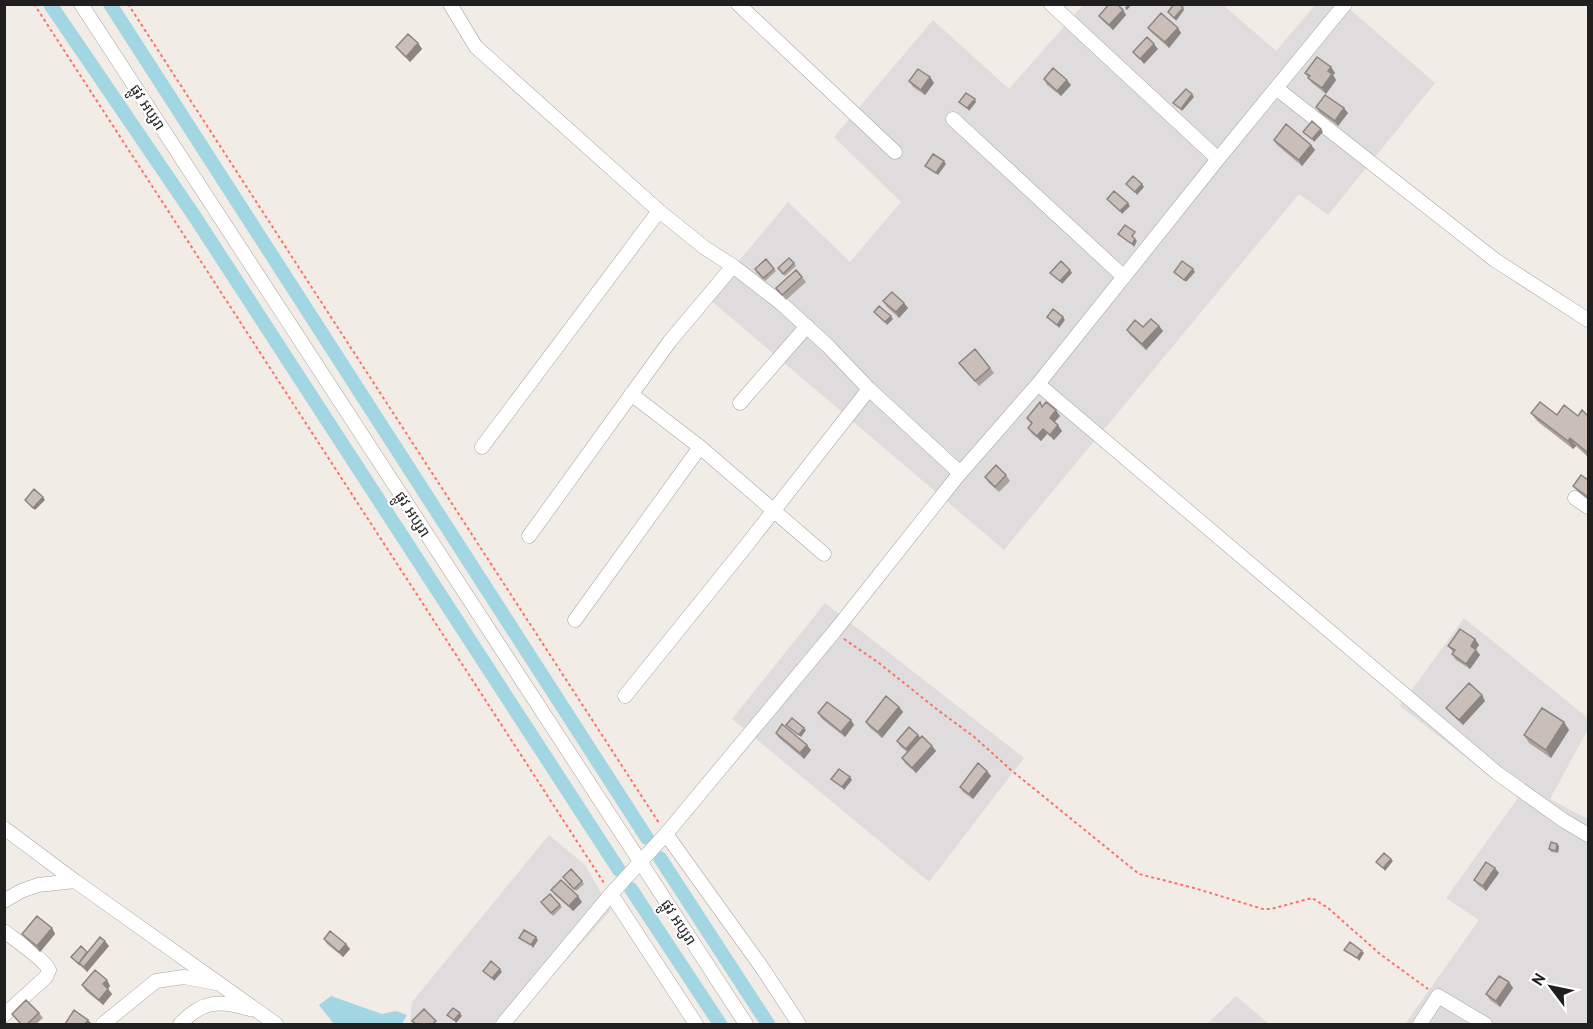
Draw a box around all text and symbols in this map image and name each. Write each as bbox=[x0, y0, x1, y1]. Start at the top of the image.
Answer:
street label: ផ្លូវ អប្សរា bbox=[122, 80, 170, 136]
street label: ផ្លូវ អប្សរា bbox=[387, 487, 435, 543]
street label: ផ្លូវ អប្សរា bbox=[653, 895, 701, 951]
north arrow bbox=[1521, 957, 1581, 1017]
text: N bbox=[1527, 969, 1550, 989]

